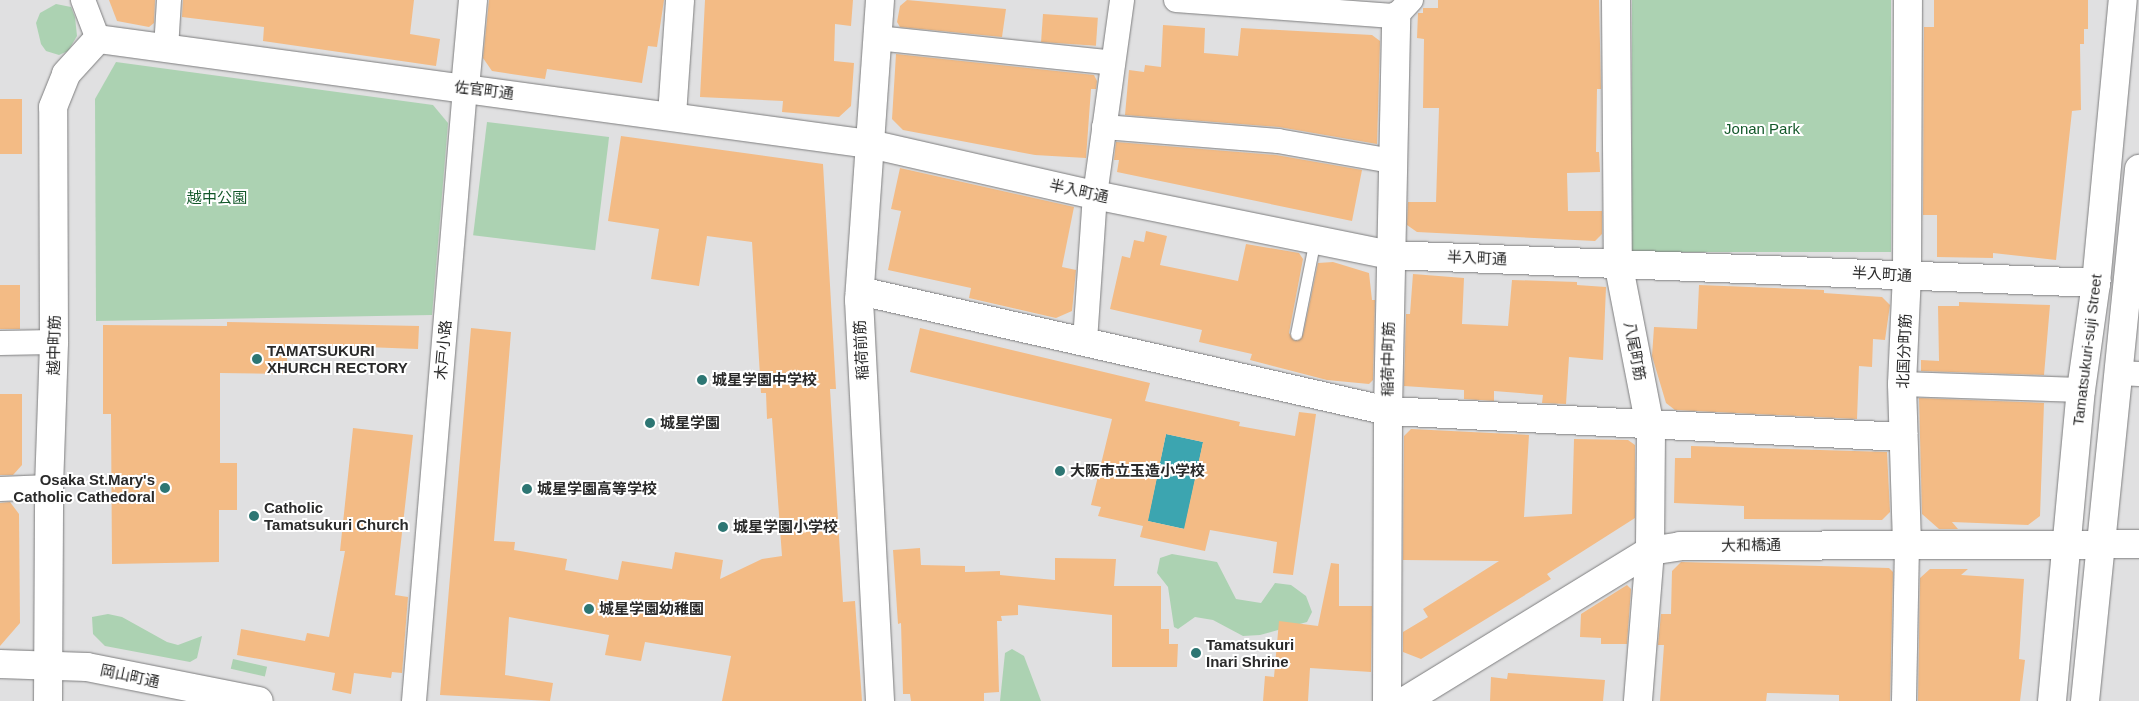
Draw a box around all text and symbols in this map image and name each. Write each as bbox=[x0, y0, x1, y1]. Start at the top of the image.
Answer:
street label: 佐官町通 bbox=[453, 77, 515, 103]
park label: Jonan Park bbox=[1724, 120, 1800, 138]
street label: 半入町通 bbox=[1048, 176, 1110, 206]
park label: 越中公園 bbox=[187, 189, 247, 207]
street label: 半入町通 bbox=[1447, 248, 1507, 268]
street label: 半入町通 bbox=[1852, 263, 1912, 285]
street label: Tamatsukuri-suji Street bbox=[2069, 273, 2105, 427]
street label: 北国分町筋 bbox=[1894, 313, 1914, 389]
street label: 越中町筋 bbox=[44, 315, 64, 375]
street label: 木戸小路 bbox=[431, 319, 455, 381]
street label: 稲荷前筋 bbox=[850, 320, 872, 380]
street label: 八尾町筋 bbox=[1620, 320, 1650, 382]
street label: 稲荷中町筋 bbox=[1378, 321, 1398, 397]
place label: TAMATSUKURI XHURCH RECTORY bbox=[267, 341, 408, 376]
marker: TAMATSUKURI XHURCH RECTORY bbox=[251, 353, 263, 365]
place label: 城星学園中学校 bbox=[712, 371, 817, 389]
marker: 城星学園中学校 bbox=[696, 374, 708, 386]
place label: 城星学園 bbox=[660, 414, 720, 432]
marker: 城星学園 bbox=[644, 417, 656, 429]
place label: 大阪市立玉造小学校 bbox=[1070, 462, 1205, 480]
marker: 大阪市立玉造小学校 bbox=[1054, 465, 1066, 477]
place label: Osaka St.Mary's Catholic Cathedoral bbox=[13, 470, 155, 505]
place label: 城星学園高等学校 bbox=[537, 480, 657, 498]
marker: Osaka St.Mary's Catholic Cathedoral bbox=[159, 482, 171, 494]
marker: 城星学園高等学校 bbox=[521, 483, 533, 495]
place label: Catholic Tamatsukuri Church bbox=[264, 498, 409, 533]
marker: Catholic Tamatsukuri Church bbox=[248, 510, 260, 522]
place label: 城星学園小学校 bbox=[733, 518, 838, 536]
marker: 城星学園小学校 bbox=[717, 521, 729, 533]
street label: 大和橋通 bbox=[1721, 535, 1781, 555]
place label: 城星学園幼稚園 bbox=[599, 600, 704, 618]
marker: 城星学園幼稚園 bbox=[583, 603, 595, 615]
place label: Tamatsukuri Inari Shrine bbox=[1206, 635, 1294, 670]
marker: Tamatsukuri Inari Shrine bbox=[1190, 647, 1202, 659]
street label: 岡山町通 bbox=[99, 661, 161, 691]

